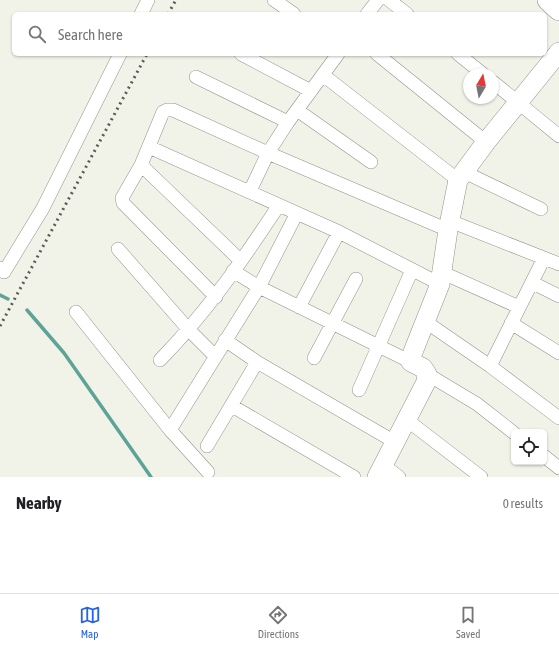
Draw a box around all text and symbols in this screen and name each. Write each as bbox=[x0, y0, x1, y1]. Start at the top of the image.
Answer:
search box bbox=[12, 12, 547, 56]
icon: search bbox=[26, 23, 48, 45]
text: Search here bbox=[58, 26, 123, 43]
north arrow bbox=[463, 68, 499, 104]
map controls bbox=[511, 429, 547, 465]
button: locate bbox=[511, 429, 547, 465]
text: Nearby bbox=[16, 493, 62, 513]
text: 0 results bbox=[503, 496, 543, 511]
tab: Map bbox=[79, 604, 101, 640]
tab: Directions bbox=[258, 604, 299, 640]
tab: Saved bbox=[456, 604, 480, 640]

